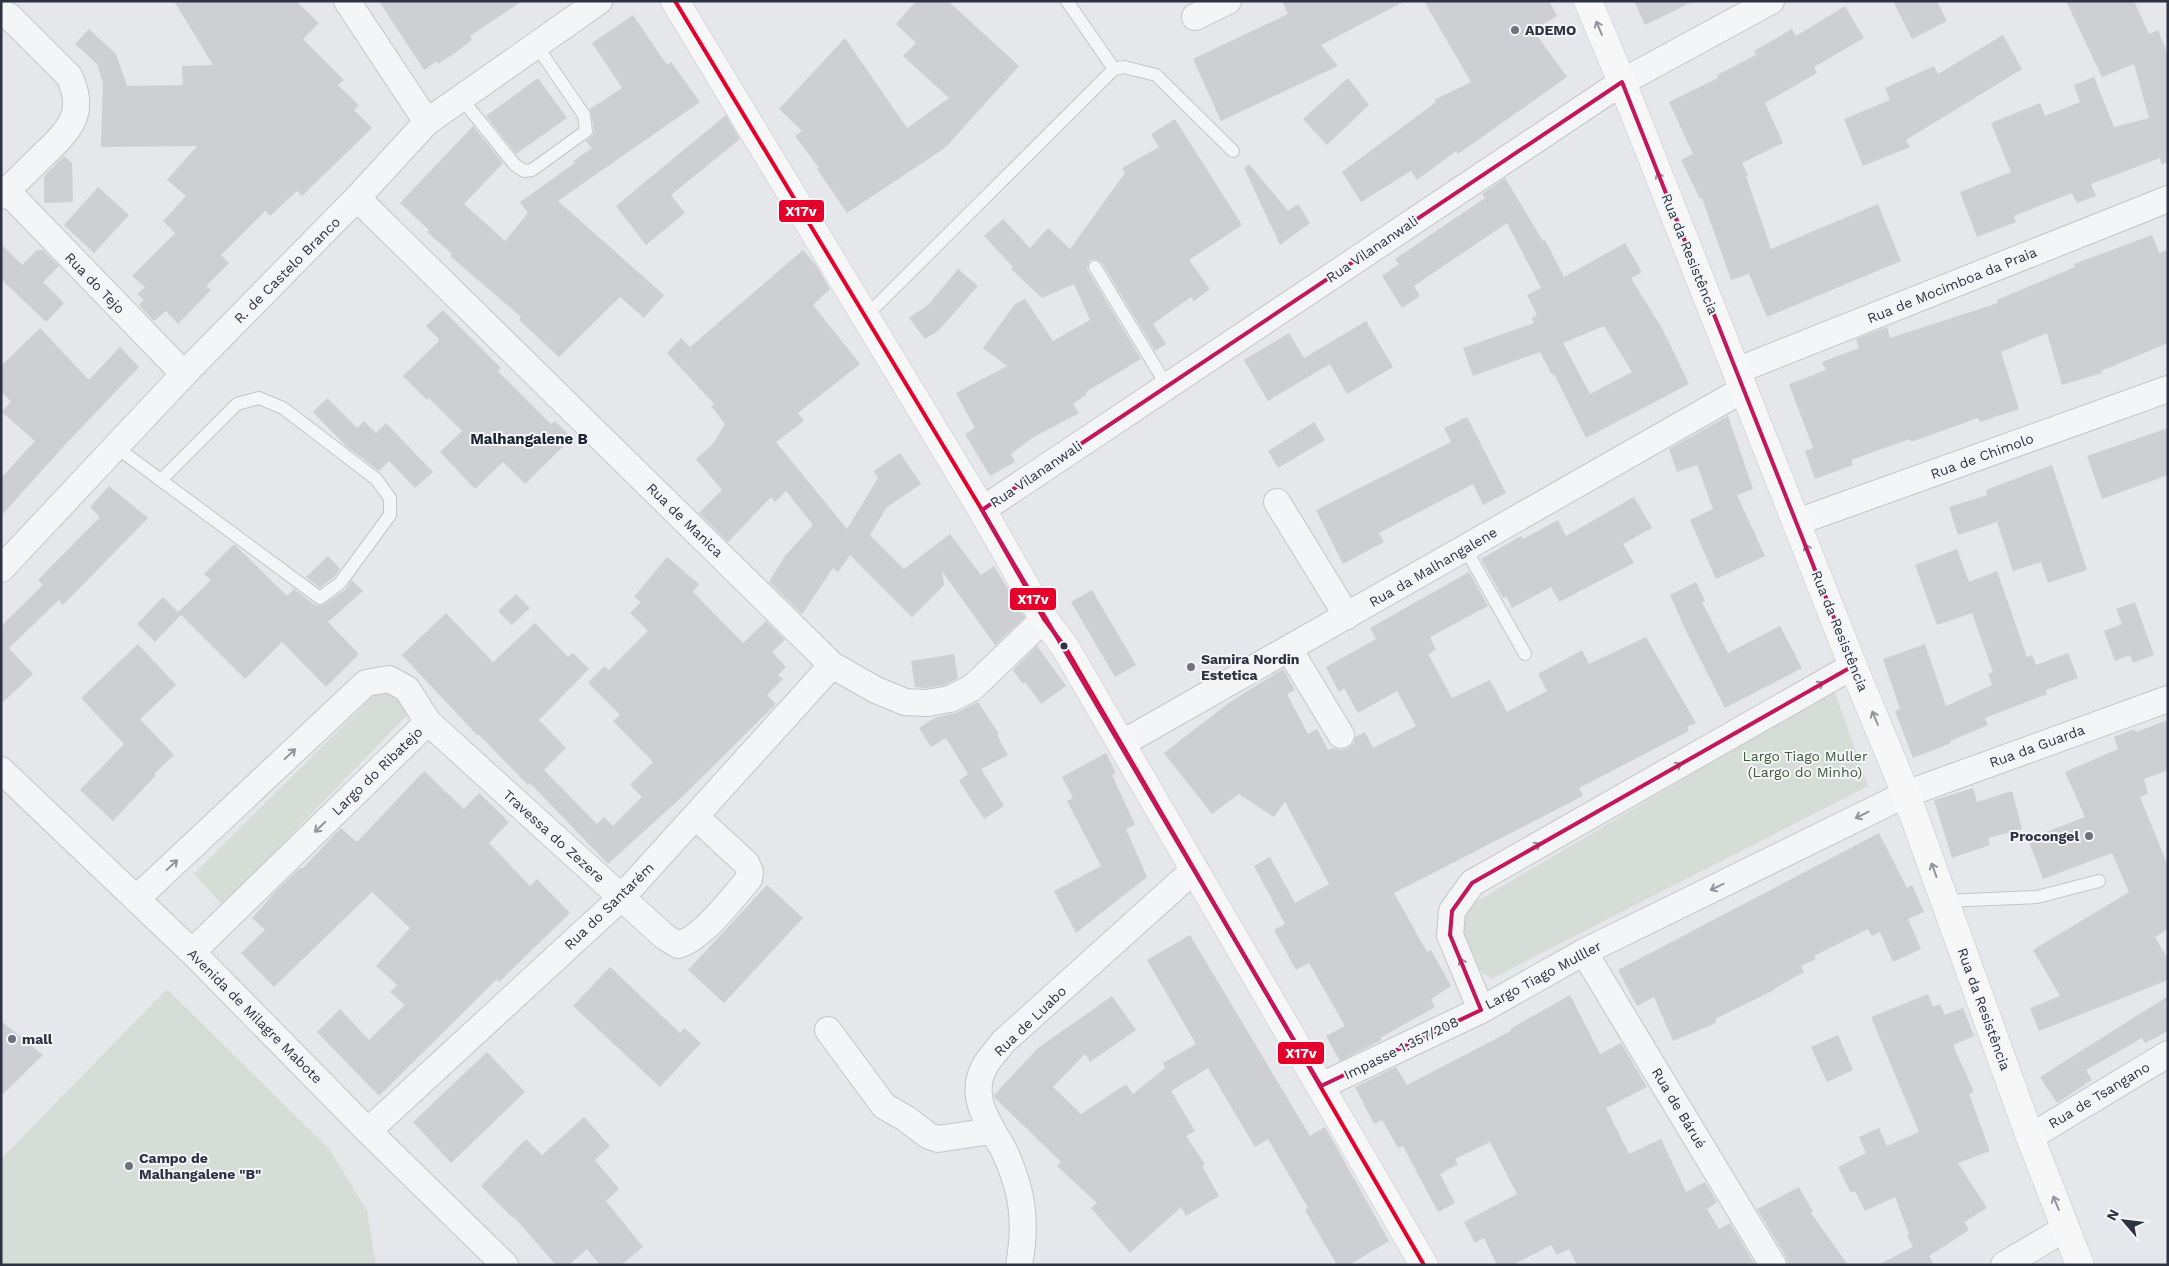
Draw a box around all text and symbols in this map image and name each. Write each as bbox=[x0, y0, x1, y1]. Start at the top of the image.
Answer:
one-way arrow bbox=[1594, 21, 1604, 36]
place label: ADEMO bbox=[1525, 22, 1576, 38]
marker: ADEMO bbox=[1509, 24, 1521, 36]
one-way arrow bbox=[1655, 172, 1665, 187]
street label: Rua da Resistência bbox=[1658, 191, 1722, 317]
line badge: X17v bbox=[778, 199, 825, 223]
text: X17v bbox=[785, 203, 817, 219]
street label: Rua Vilananwali bbox=[1323, 212, 1421, 286]
street label: R. de Castelo Branco bbox=[231, 214, 343, 326]
street label: Rua de Mocimboa da Praia bbox=[1865, 244, 2039, 326]
street label: Rua do Tejo bbox=[62, 249, 128, 317]
district label: Malhangalene B bbox=[470, 430, 588, 448]
street label: Rua de Chimolo bbox=[1928, 430, 2036, 482]
street label: Rua Vilananwali bbox=[987, 437, 1085, 511]
street label: Rua de Manica bbox=[644, 480, 726, 560]
street label: Rua da Malhangalene bbox=[1366, 524, 1500, 610]
one-way arrow bbox=[1803, 544, 1813, 559]
street label: Rua da Resistência bbox=[1808, 568, 1872, 694]
line badge: X17v bbox=[1009, 587, 1057, 611]
text: X17v bbox=[1017, 591, 1049, 607]
unlabelled marker bbox=[1059, 641, 1069, 651]
place label: Samira Nordin Estetica bbox=[1201, 651, 1299, 683]
marker: Samira Nordin Estetica bbox=[1185, 661, 1197, 673]
one-way arrow bbox=[1809, 681, 1823, 691]
one-way arrow bbox=[1869, 711, 1879, 726]
street label: Rua da Guarda bbox=[1987, 721, 2087, 771]
street label: Largo do Ribatejo bbox=[328, 724, 426, 818]
one-way arrow bbox=[284, 748, 297, 760]
park label: Largo Tiago Muller (Largo do Minho) bbox=[1742, 748, 1868, 780]
one-way arrow bbox=[1668, 761, 1682, 771]
street label: Travessa do Zezere bbox=[500, 786, 608, 886]
one-way arrow bbox=[1855, 810, 1870, 820]
one-way arrow bbox=[314, 821, 326, 833]
place label: Procongel bbox=[2010, 828, 2079, 844]
marker: Procongel bbox=[2083, 830, 2095, 842]
one-way arrow bbox=[1527, 842, 1541, 852]
one-way arrow bbox=[165, 859, 178, 871]
street label: Rua do Santarém bbox=[561, 859, 657, 953]
one-way arrow bbox=[1929, 863, 1938, 878]
one-way arrow bbox=[1709, 882, 1724, 892]
street label: Largo Tiago Mulller bbox=[1482, 937, 1604, 1012]
street label: Avenida de Milagre Mabote bbox=[184, 945, 326, 1087]
street label: Rua da Resistência bbox=[1954, 946, 2014, 1072]
one-way arrow bbox=[1457, 958, 1467, 973]
street label: Rua de Luabo bbox=[991, 983, 1069, 1059]
street label: Impasse 1.357/208 bbox=[1341, 1013, 1461, 1083]
place label: mall bbox=[22, 1031, 53, 1047]
marker: mall bbox=[6, 1033, 18, 1045]
line badge: X17v bbox=[1277, 1041, 1325, 1065]
text: X17v bbox=[1285, 1045, 1317, 1061]
street label: Rua de Tsangano bbox=[2046, 1059, 2152, 1131]
street label: Rua de Bárué bbox=[1649, 1065, 1709, 1151]
place label: Campo de Malhangalene "B" bbox=[139, 1150, 261, 1182]
marker: Campo de Malhangalene "B" bbox=[123, 1160, 135, 1172]
one-way arrow bbox=[2051, 1196, 2060, 1211]
north arrow bbox=[2099, 1196, 2149, 1246]
text: N bbox=[2103, 1207, 2122, 1223]

